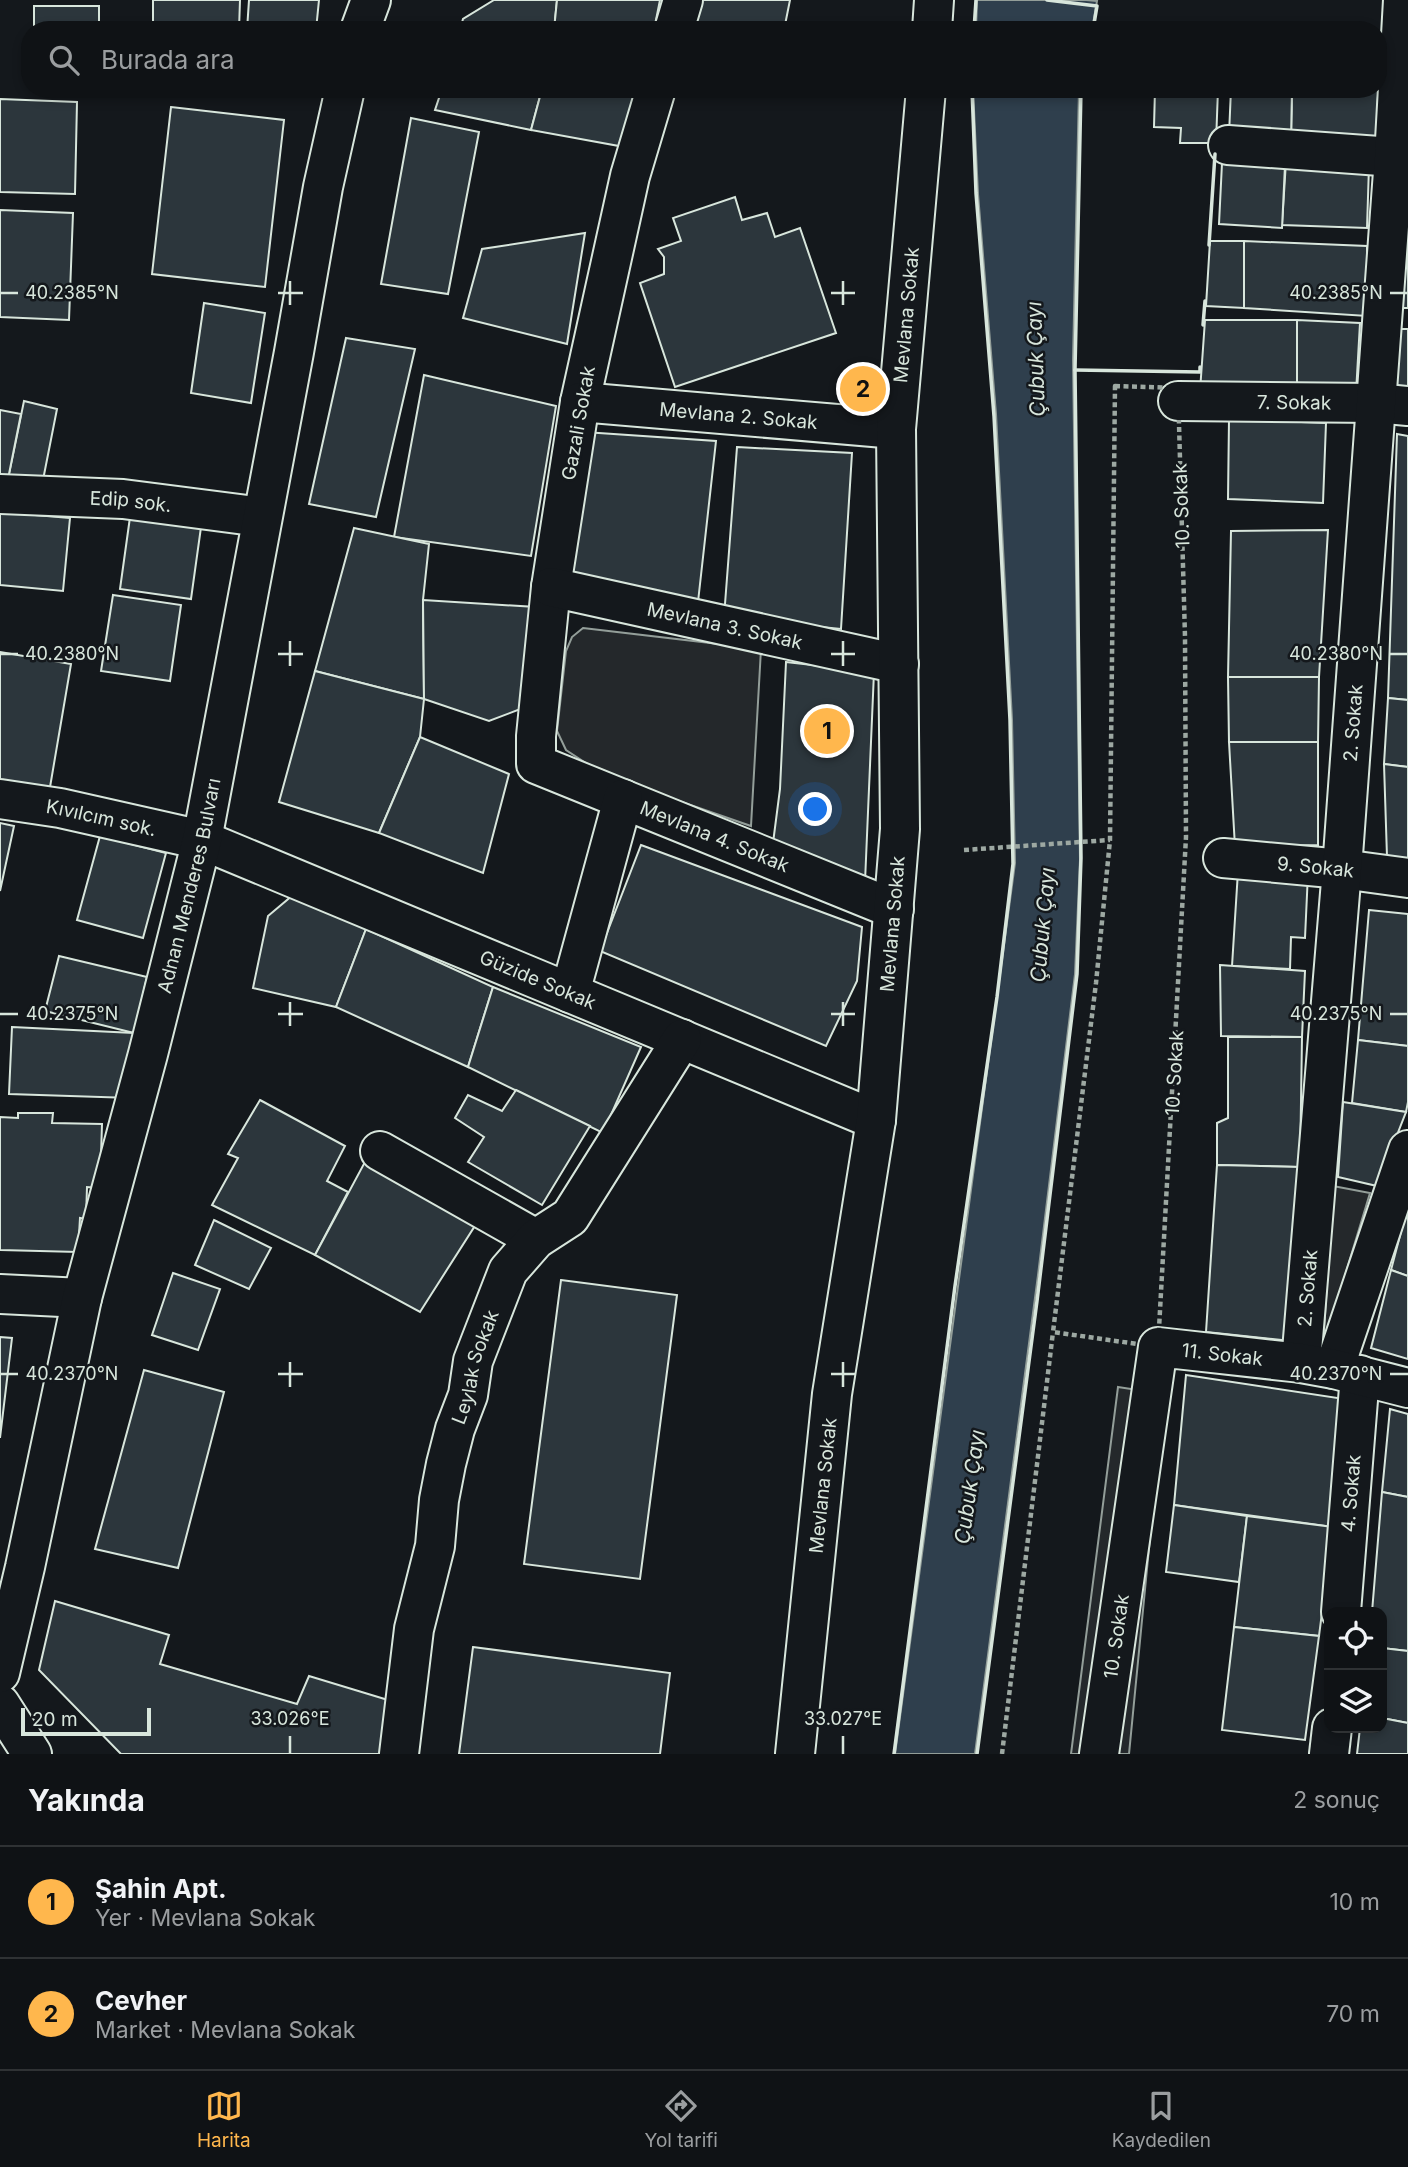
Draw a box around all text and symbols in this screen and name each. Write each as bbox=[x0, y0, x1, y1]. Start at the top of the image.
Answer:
search box bbox=[21, 21, 1387, 98]
icon: search bbox=[45, 41, 83, 79]
text: Burada ara bbox=[101, 44, 235, 75]
street label: Mevlana Sokak bbox=[889, 245, 924, 384]
text: 40.2385°N bbox=[25, 282, 119, 303]
text: 40.2385°N bbox=[1289, 282, 1383, 303]
water label: Çubuk Çayı bbox=[1021, 301, 1050, 417]
pin: 2 bbox=[840, 363, 886, 415]
street label: Gazali Sokak bbox=[557, 364, 600, 482]
street label: 7. Sokak bbox=[1257, 391, 1332, 415]
street label: Mevlana 2. Sokak bbox=[658, 398, 819, 434]
street label: 10. Sokak bbox=[1169, 462, 1194, 549]
street label: Edip sok. bbox=[89, 487, 173, 517]
street label: Mevlana 3. Sokak bbox=[645, 598, 805, 654]
text: 40.2380°N bbox=[25, 643, 119, 664]
text: 40.2380°N bbox=[1289, 643, 1383, 664]
street label: 2. Sokak bbox=[1339, 683, 1368, 763]
pin: 1 bbox=[804, 705, 850, 757]
street label: Adnan Menderes Bulvarı bbox=[153, 776, 225, 996]
your location bbox=[798, 792, 832, 826]
street label: Kıvılcım sok. bbox=[44, 795, 159, 841]
street label: Mevlana 4. Sokak bbox=[637, 796, 793, 877]
street label: 9. Sokak bbox=[1276, 852, 1356, 883]
street label: Mevlana Sokak bbox=[876, 855, 910, 993]
water label: Çubuk Çayı bbox=[1025, 866, 1060, 983]
street label: Güzide Sokak bbox=[476, 946, 600, 1015]
text: 40.2375°N bbox=[26, 1003, 118, 1024]
text: 40.2375°N bbox=[1290, 1003, 1382, 1024]
street label: 10. Sokak bbox=[1161, 1029, 1188, 1116]
street label: 2. Sokak bbox=[1293, 1248, 1322, 1328]
street label: Leylak Sokak bbox=[447, 1306, 504, 1427]
street label: 11. Sokak bbox=[1181, 1339, 1265, 1371]
text: 40.2370°N bbox=[26, 1363, 118, 1384]
text: 40.2370°N bbox=[1290, 1363, 1382, 1384]
street label: Mevlana Sokak bbox=[805, 1416, 842, 1554]
water label: Çubuk Çayı bbox=[949, 1428, 990, 1546]
street label: 4. Sokak bbox=[1336, 1453, 1366, 1533]
street label: 10. Sokak bbox=[1099, 1592, 1134, 1680]
map controls bbox=[1324, 1607, 1387, 1733]
button: locate bbox=[1324, 1607, 1387, 1670]
button: layers bbox=[1324, 1670, 1387, 1733]
scale bar bbox=[21, 1705, 150, 1737]
text: 20 m bbox=[32, 1708, 78, 1731]
text: 33.026°E bbox=[250, 1708, 330, 1729]
text: 33.027°E bbox=[804, 1708, 882, 1729]
text: Yakında bbox=[28, 1782, 145, 1818]
text: 2 sonuç bbox=[1293, 1786, 1380, 1814]
text: Şahin Apt. bbox=[95, 1873, 227, 1904]
text: 1 bbox=[46, 1888, 56, 1916]
text: 10 m bbox=[1330, 1888, 1380, 1916]
text: Yer · Mevlana Sokak bbox=[95, 1904, 315, 1932]
text: Cevher bbox=[95, 1985, 187, 2016]
text: 2 bbox=[44, 2000, 58, 2028]
text: 70 m bbox=[1326, 2000, 1380, 2028]
text: Market · Mevlana Sokak bbox=[95, 2016, 355, 2044]
tab: Harita bbox=[197, 2087, 251, 2152]
tab: Yol tarifi bbox=[645, 2087, 718, 2152]
tab: Kaydedilen bbox=[1112, 2087, 1211, 2152]

